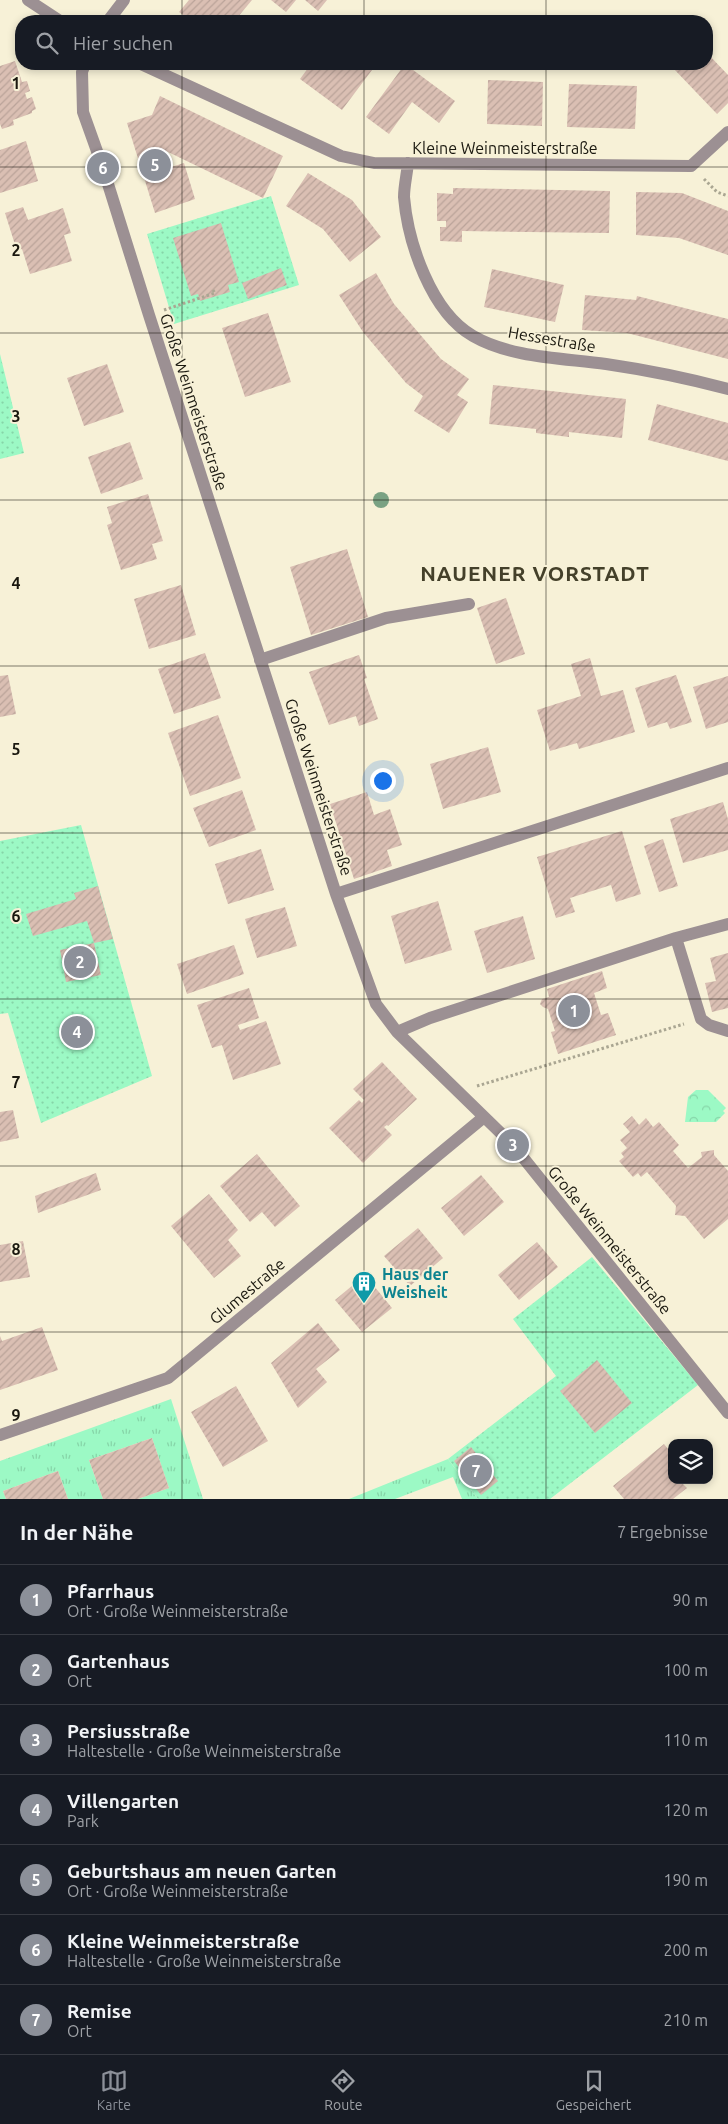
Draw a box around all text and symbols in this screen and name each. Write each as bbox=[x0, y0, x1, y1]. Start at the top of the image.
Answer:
search box bbox=[15, 15, 713, 70]
icon: search bbox=[33, 29, 61, 57]
text: Hier suchen bbox=[73, 32, 173, 54]
text: 1 bbox=[11, 74, 21, 92]
street label: Kleine Weinmeisterstraße bbox=[412, 139, 598, 157]
pin: 5 bbox=[139, 146, 171, 184]
pin: 6 bbox=[87, 149, 119, 187]
text: 2 bbox=[11, 241, 21, 259]
street label: Große Weinmeisterstraße bbox=[157, 311, 231, 493]
street label: Hessestraße bbox=[507, 322, 597, 356]
text: 3 bbox=[11, 407, 21, 425]
district label: NAUENER VORSTADT bbox=[420, 561, 650, 585]
text: 4 bbox=[11, 574, 21, 592]
street label: Große Weinmeisterstraße bbox=[282, 696, 356, 878]
text: 5 bbox=[11, 740, 21, 758]
your location bbox=[370, 768, 396, 794]
text: 6 bbox=[11, 907, 21, 925]
pin: 2 bbox=[64, 943, 96, 981]
pin: 1 bbox=[558, 992, 590, 1030]
pin: 4 bbox=[61, 1013, 93, 1051]
text: 7 bbox=[11, 1073, 21, 1091]
pin: 3 bbox=[497, 1126, 529, 1164]
street label: Große Weinmeisterstraße bbox=[545, 1162, 675, 1318]
text: 8 bbox=[11, 1240, 21, 1258]
street label: Glumestraße bbox=[206, 1254, 288, 1328]
place label: Haus der Weisheit bbox=[382, 1265, 449, 1301]
building icon: Haus der Weisheit bbox=[351, 1270, 377, 1304]
text: 9 bbox=[11, 1406, 21, 1424]
map controls bbox=[668, 1439, 713, 1484]
button: layers bbox=[668, 1439, 713, 1484]
pin: 7 bbox=[460, 1452, 492, 1490]
text: In der Nähe bbox=[20, 1520, 133, 1544]
text: 7 Ergebnisse bbox=[617, 1523, 708, 1541]
text: Pfarrhaus bbox=[67, 1580, 154, 1602]
text: 1 bbox=[31, 1591, 41, 1609]
text: 90 m bbox=[672, 1591, 708, 1609]
text: Ort · Große Weinmeisterstraße bbox=[67, 1602, 288, 1620]
text: Gartenhaus bbox=[67, 1650, 170, 1672]
text: 2 bbox=[31, 1661, 41, 1679]
text: 100 m bbox=[663, 1661, 708, 1679]
text: Ort bbox=[67, 1672, 92, 1690]
text: Persiusstraße bbox=[67, 1720, 190, 1742]
text: 3 bbox=[31, 1731, 41, 1749]
text: 110 m bbox=[663, 1731, 708, 1749]
text: Haltestelle · Große Weinmeisterstraße bbox=[67, 1742, 341, 1760]
text: Villengarten bbox=[67, 1790, 179, 1812]
text: 4 bbox=[31, 1801, 41, 1819]
text: 120 m bbox=[663, 1801, 708, 1819]
text: Park bbox=[67, 1812, 99, 1830]
text: Geburtshaus am neuen Garten bbox=[67, 1860, 337, 1882]
text: 5 bbox=[31, 1871, 41, 1889]
text: 190 m bbox=[663, 1871, 708, 1889]
text: Ort · Große Weinmeisterstraße bbox=[67, 1882, 288, 1900]
text: Kleine Weinmeisterstraße bbox=[67, 1930, 299, 1952]
text: 6 bbox=[31, 1941, 41, 1959]
text: 200 m bbox=[663, 1941, 708, 1959]
text: Haltestelle · Große Weinmeisterstraße bbox=[67, 1952, 341, 1970]
text: Remise bbox=[67, 2000, 132, 2022]
text: 7 bbox=[31, 2011, 41, 2029]
text: 210 m bbox=[663, 2011, 708, 2029]
text: Ort bbox=[67, 2022, 92, 2040]
tab: Karte bbox=[97, 2067, 131, 2113]
tab: Route bbox=[324, 2067, 362, 2113]
tab: Gespeichert bbox=[556, 2067, 631, 2113]

